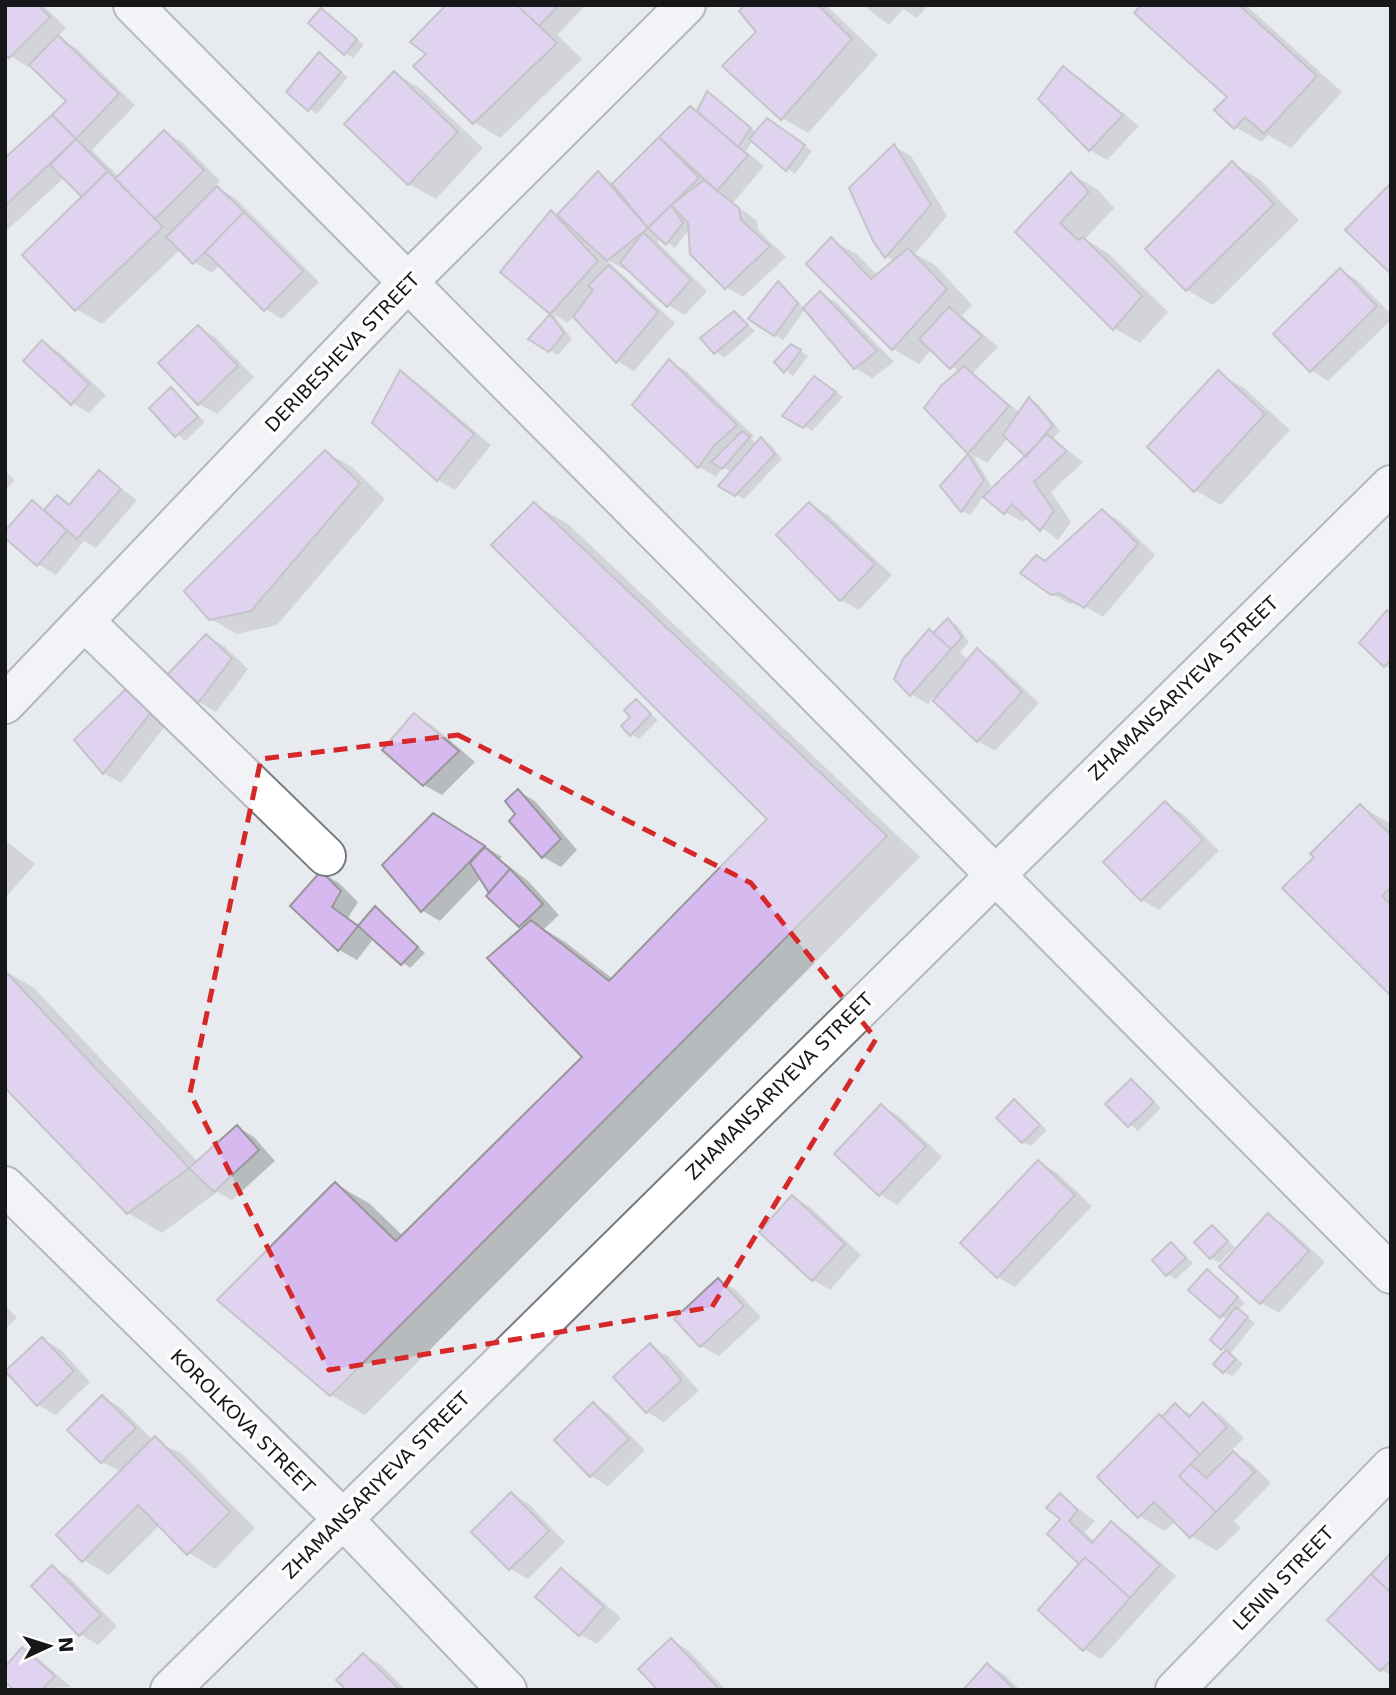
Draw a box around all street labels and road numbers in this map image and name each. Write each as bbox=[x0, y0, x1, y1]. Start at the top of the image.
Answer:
street label: DERIBESHEVA STREET bbox=[260, 268, 424, 436]
street label: ZHAMANSARIYEVA STREET bbox=[1084, 591, 1283, 784]
street label: ZHAMANSARIYEVA STREET bbox=[681, 988, 877, 1184]
street label: KOROLKOVA STREET bbox=[166, 1344, 320, 1498]
street label: ZHAMANSARIYEVA STREET bbox=[278, 1387, 474, 1583]
street label: LENIN STREET bbox=[1228, 1521, 1338, 1634]

